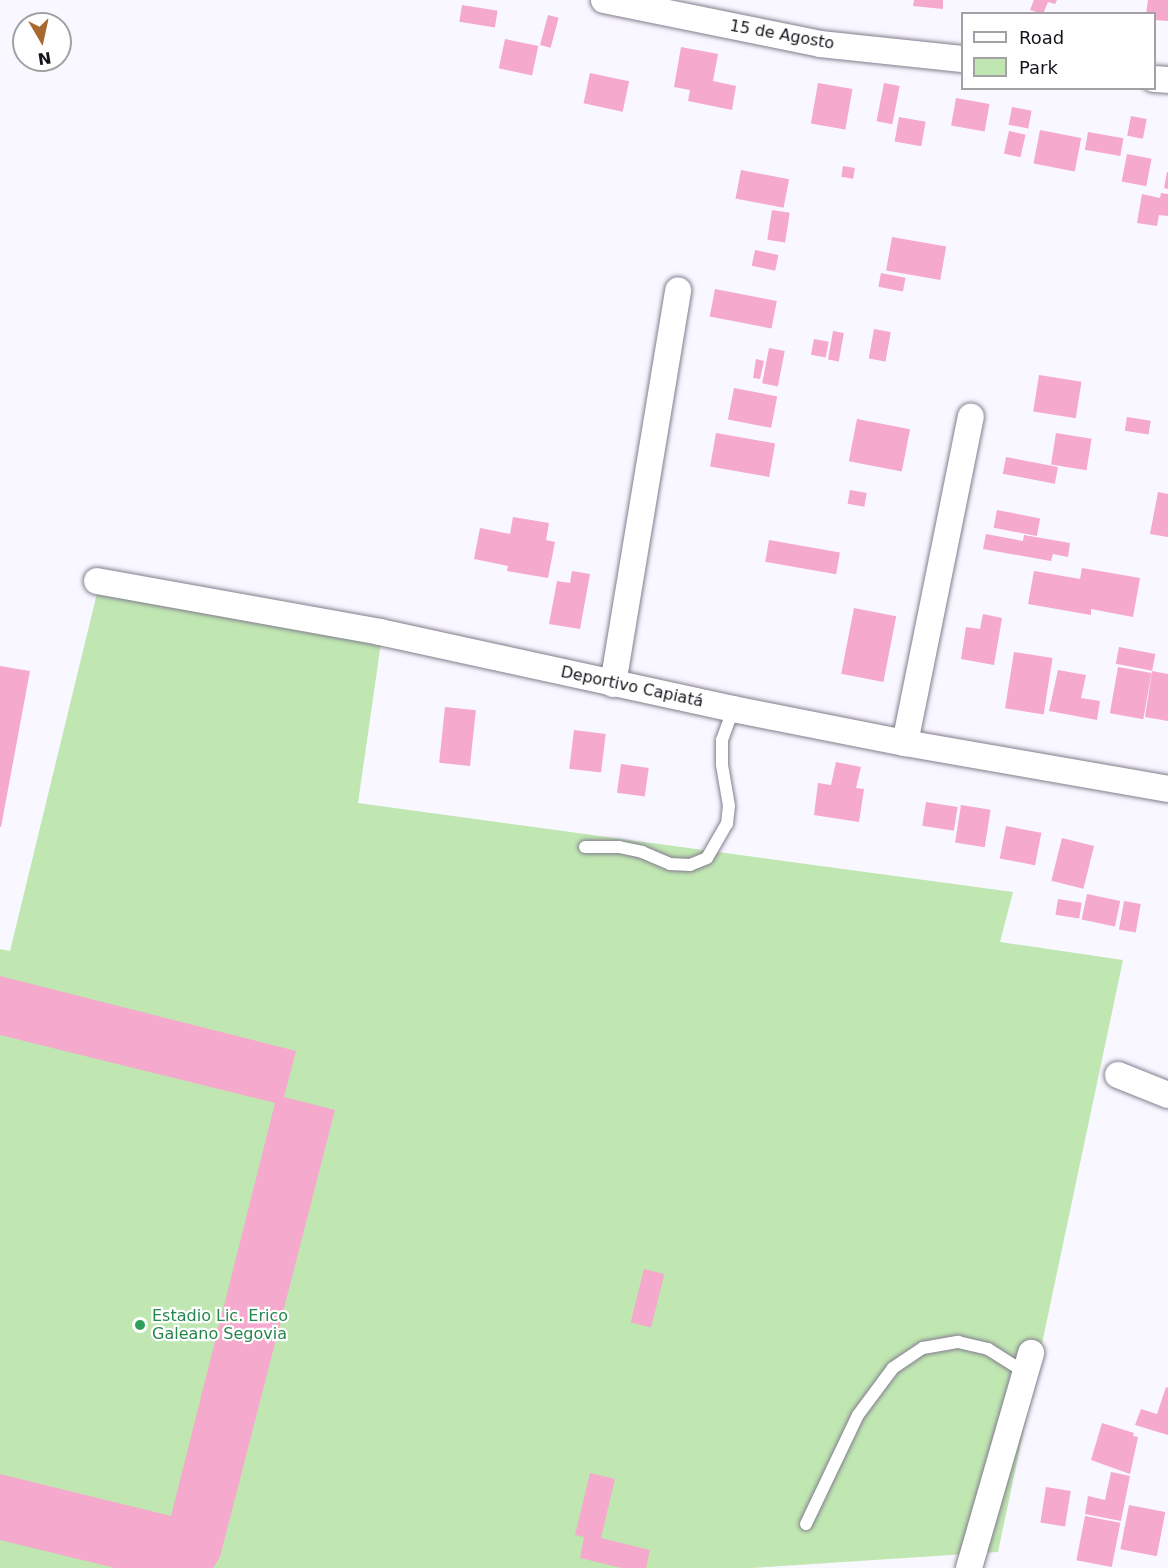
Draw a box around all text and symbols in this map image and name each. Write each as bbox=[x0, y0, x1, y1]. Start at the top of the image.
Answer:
north arrow bbox=[12, 12, 72, 72]
legend bbox=[961, 12, 1156, 90]
street label: 15 de Agosto bbox=[728, 16, 836, 54]
text: Road bbox=[1019, 27, 1064, 48]
text: N bbox=[36, 48, 53, 69]
text: Park bbox=[1019, 57, 1058, 78]
street label: Deportivo Capiatá bbox=[559, 663, 705, 711]
place label: Estadio Lic. Erico Galeano Segovia bbox=[152, 1306, 288, 1344]
marker: Estadio Lic. Erico Galeano Segovia bbox=[133, 1318, 147, 1332]

